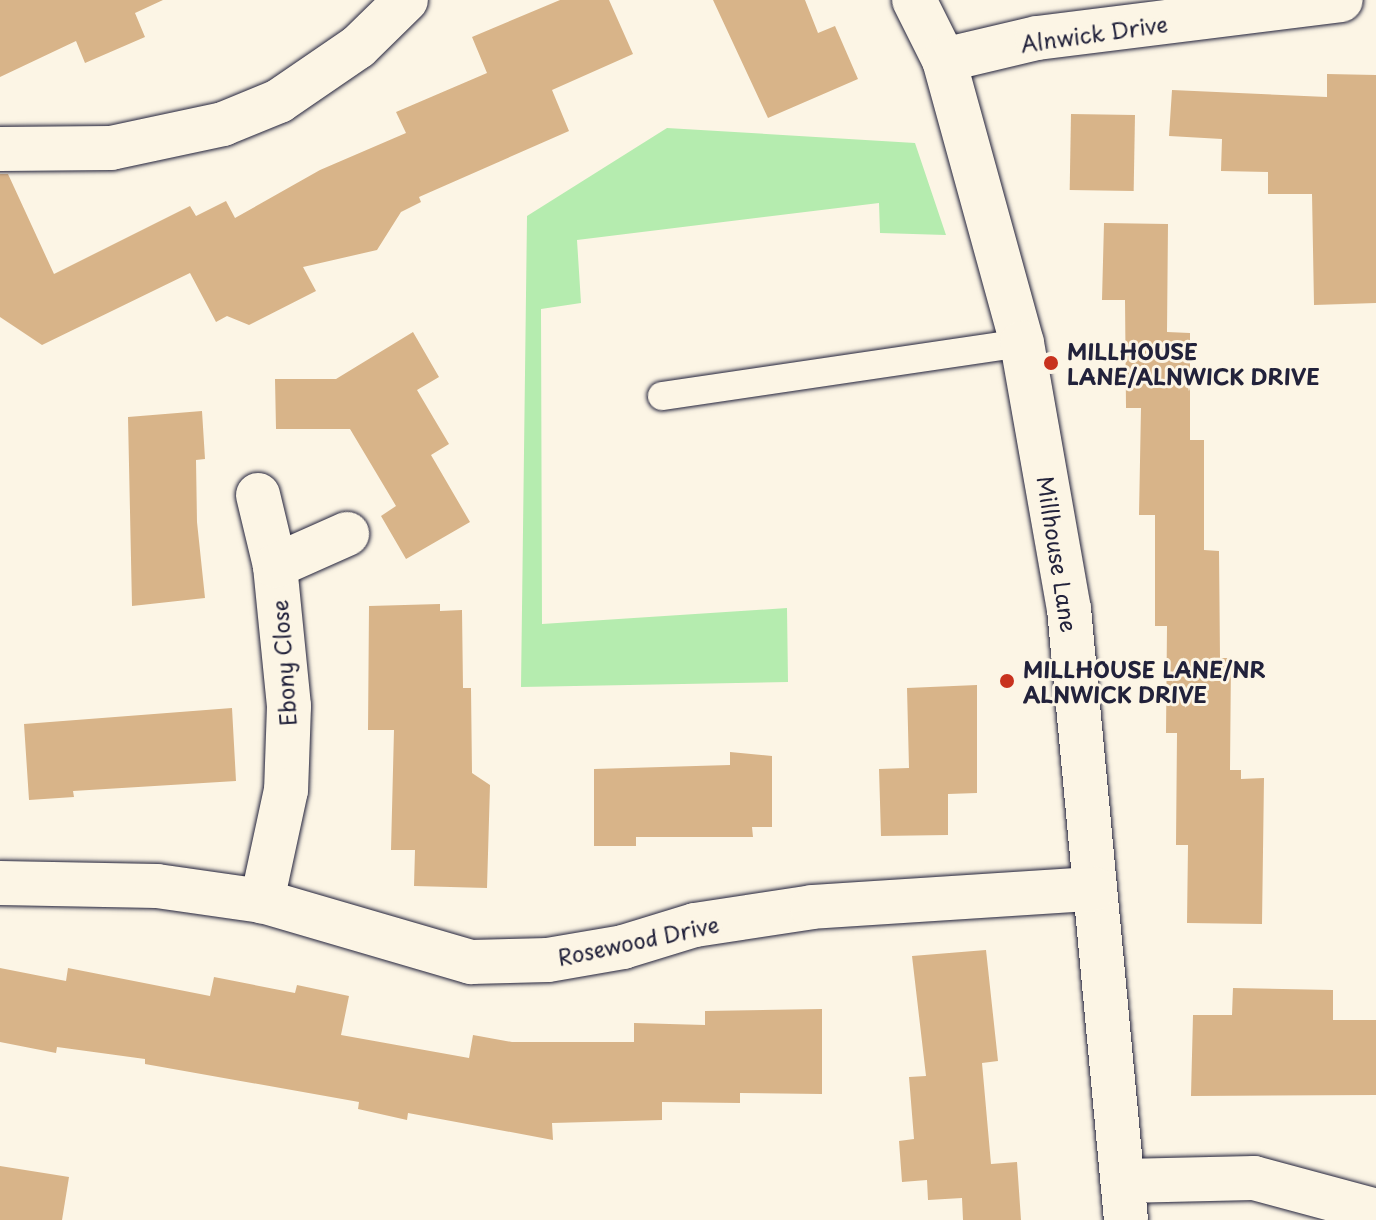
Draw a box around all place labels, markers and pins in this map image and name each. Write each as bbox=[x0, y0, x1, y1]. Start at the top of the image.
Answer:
place label: MILLHOUSE LANE/ALNWICK DRIVE bbox=[1067, 337, 1321, 388]
marker: MILLHOUSE LANE/ALNWICK DRIVE bbox=[1042, 354, 1060, 372]
place label: MILLHOUSE LANE/NR ALNWICK DRIVE bbox=[1023, 655, 1264, 706]
marker: MILLHOUSE LANE/NR ALNWICK DRIVE bbox=[998, 672, 1016, 690]

